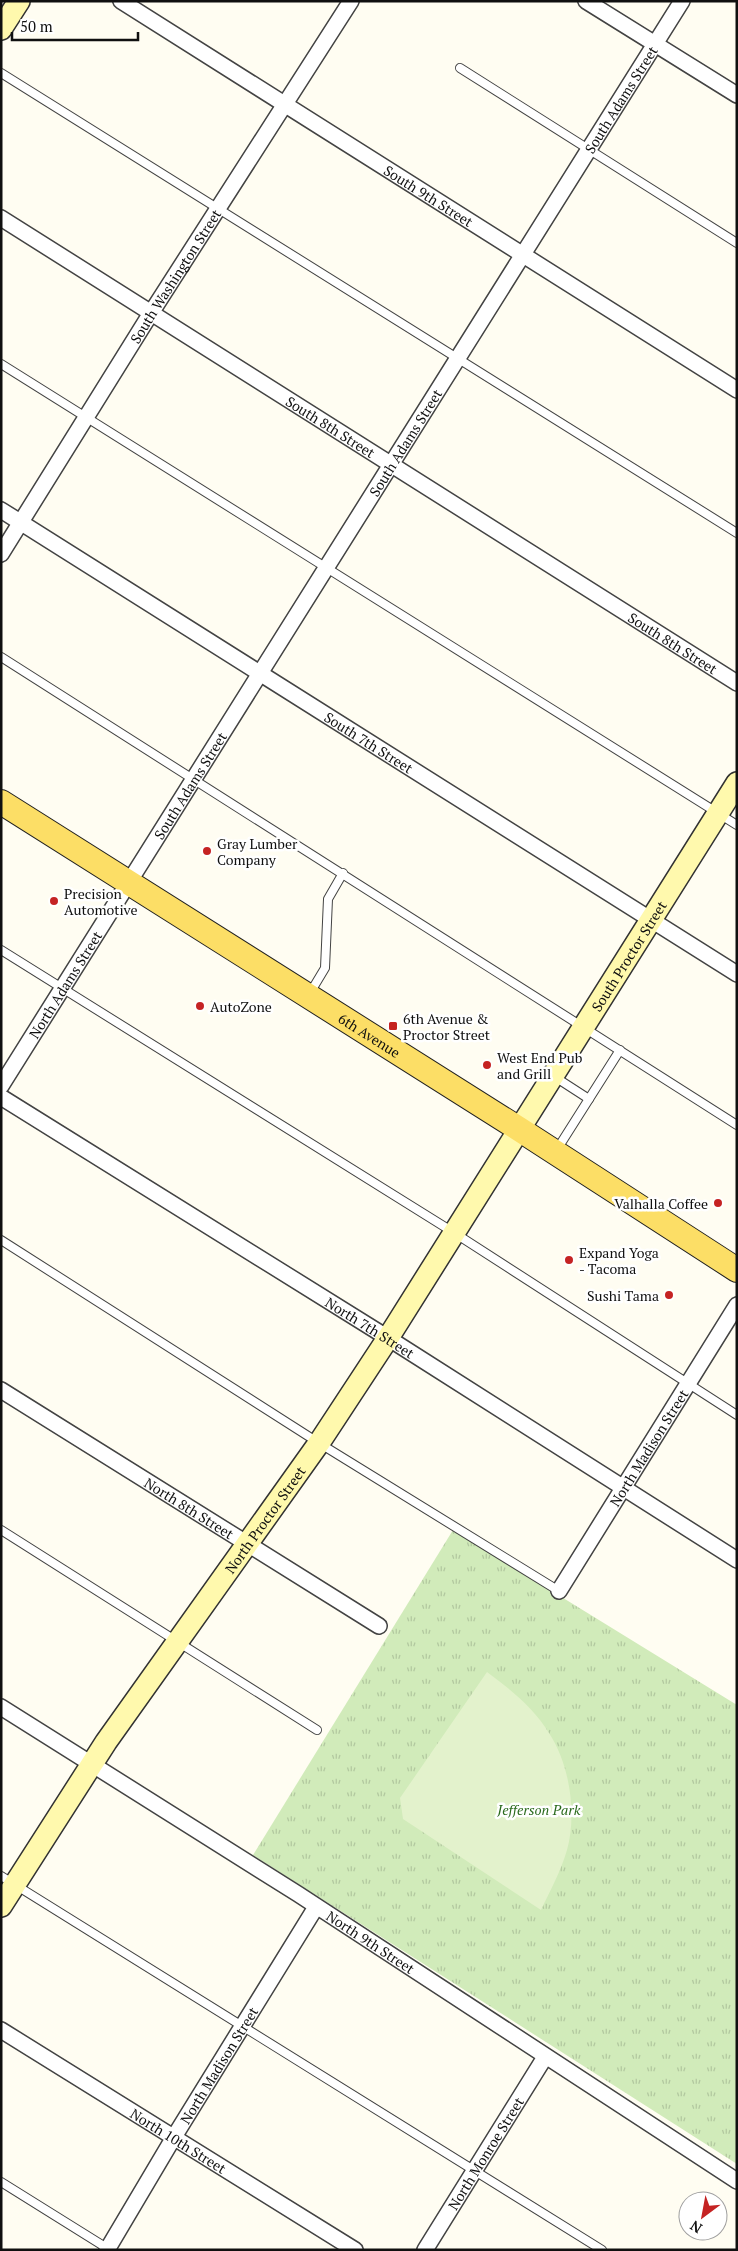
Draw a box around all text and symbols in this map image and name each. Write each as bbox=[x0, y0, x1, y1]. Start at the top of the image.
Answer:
scale bar bbox=[12, 10, 139, 42]
text: 50 m bbox=[20, 16, 53, 36]
street label: South Adams Street bbox=[580, 41, 662, 157]
street label: South 9th Street bbox=[381, 160, 478, 231]
street label: South Washington Street bbox=[125, 205, 225, 347]
street label: South Adams Street bbox=[364, 384, 446, 500]
street label: South 8th Street bbox=[283, 391, 380, 462]
street label: South 8th Street bbox=[625, 607, 722, 678]
street label: South 7th Street bbox=[321, 707, 418, 777]
street label: South Adams Street bbox=[149, 727, 231, 843]
place label: Gray Lumber Company bbox=[217, 834, 298, 869]
marker: Gray Lumber Company bbox=[201, 845, 213, 857]
place label: Precision Automotive bbox=[64, 884, 138, 919]
marker: Precision Automotive bbox=[48, 895, 60, 907]
street label: South Proctor Street bbox=[586, 896, 671, 1015]
street label: North Adams Street bbox=[24, 926, 106, 1042]
place label: AutoZone bbox=[210, 997, 272, 1016]
marker: AutoZone bbox=[194, 1000, 206, 1012]
street label: 6th Avenue bbox=[335, 1008, 404, 1061]
place label: 6th Avenue & Proctor Street bbox=[403, 1009, 491, 1044]
marker: 6th Avenue & Proctor Street bbox=[387, 1020, 399, 1032]
place label: West End Pub and Grill bbox=[497, 1048, 583, 1083]
marker: West End Pub and Grill bbox=[481, 1059, 493, 1071]
place label: Valhalla Coffee bbox=[614, 1194, 708, 1213]
marker: Valhalla Coffee bbox=[712, 1197, 724, 1209]
place label: Expand Yoga - Tacoma bbox=[579, 1243, 659, 1278]
marker: Expand Yoga - Tacoma bbox=[563, 1254, 575, 1266]
place label: Sushi Tama bbox=[587, 1286, 659, 1305]
marker: Sushi Tama bbox=[663, 1289, 675, 1301]
street label: North 7th Street bbox=[322, 1292, 419, 1362]
street label: North Madison Street bbox=[605, 1385, 692, 1510]
street label: North Proctor Street bbox=[220, 1461, 310, 1577]
street label: North 8th Street bbox=[141, 1473, 238, 1543]
park label: Jefferson Park bbox=[497, 1800, 581, 1819]
street label: North 9th Street bbox=[323, 1906, 419, 1978]
street label: North Madison Street bbox=[175, 2002, 262, 2127]
street label: North Monroe Street bbox=[443, 2093, 528, 2213]
street label: North 10th Street bbox=[127, 2103, 231, 2178]
north arrow bbox=[678, 2191, 728, 2241]
text: N bbox=[686, 2216, 705, 2238]

